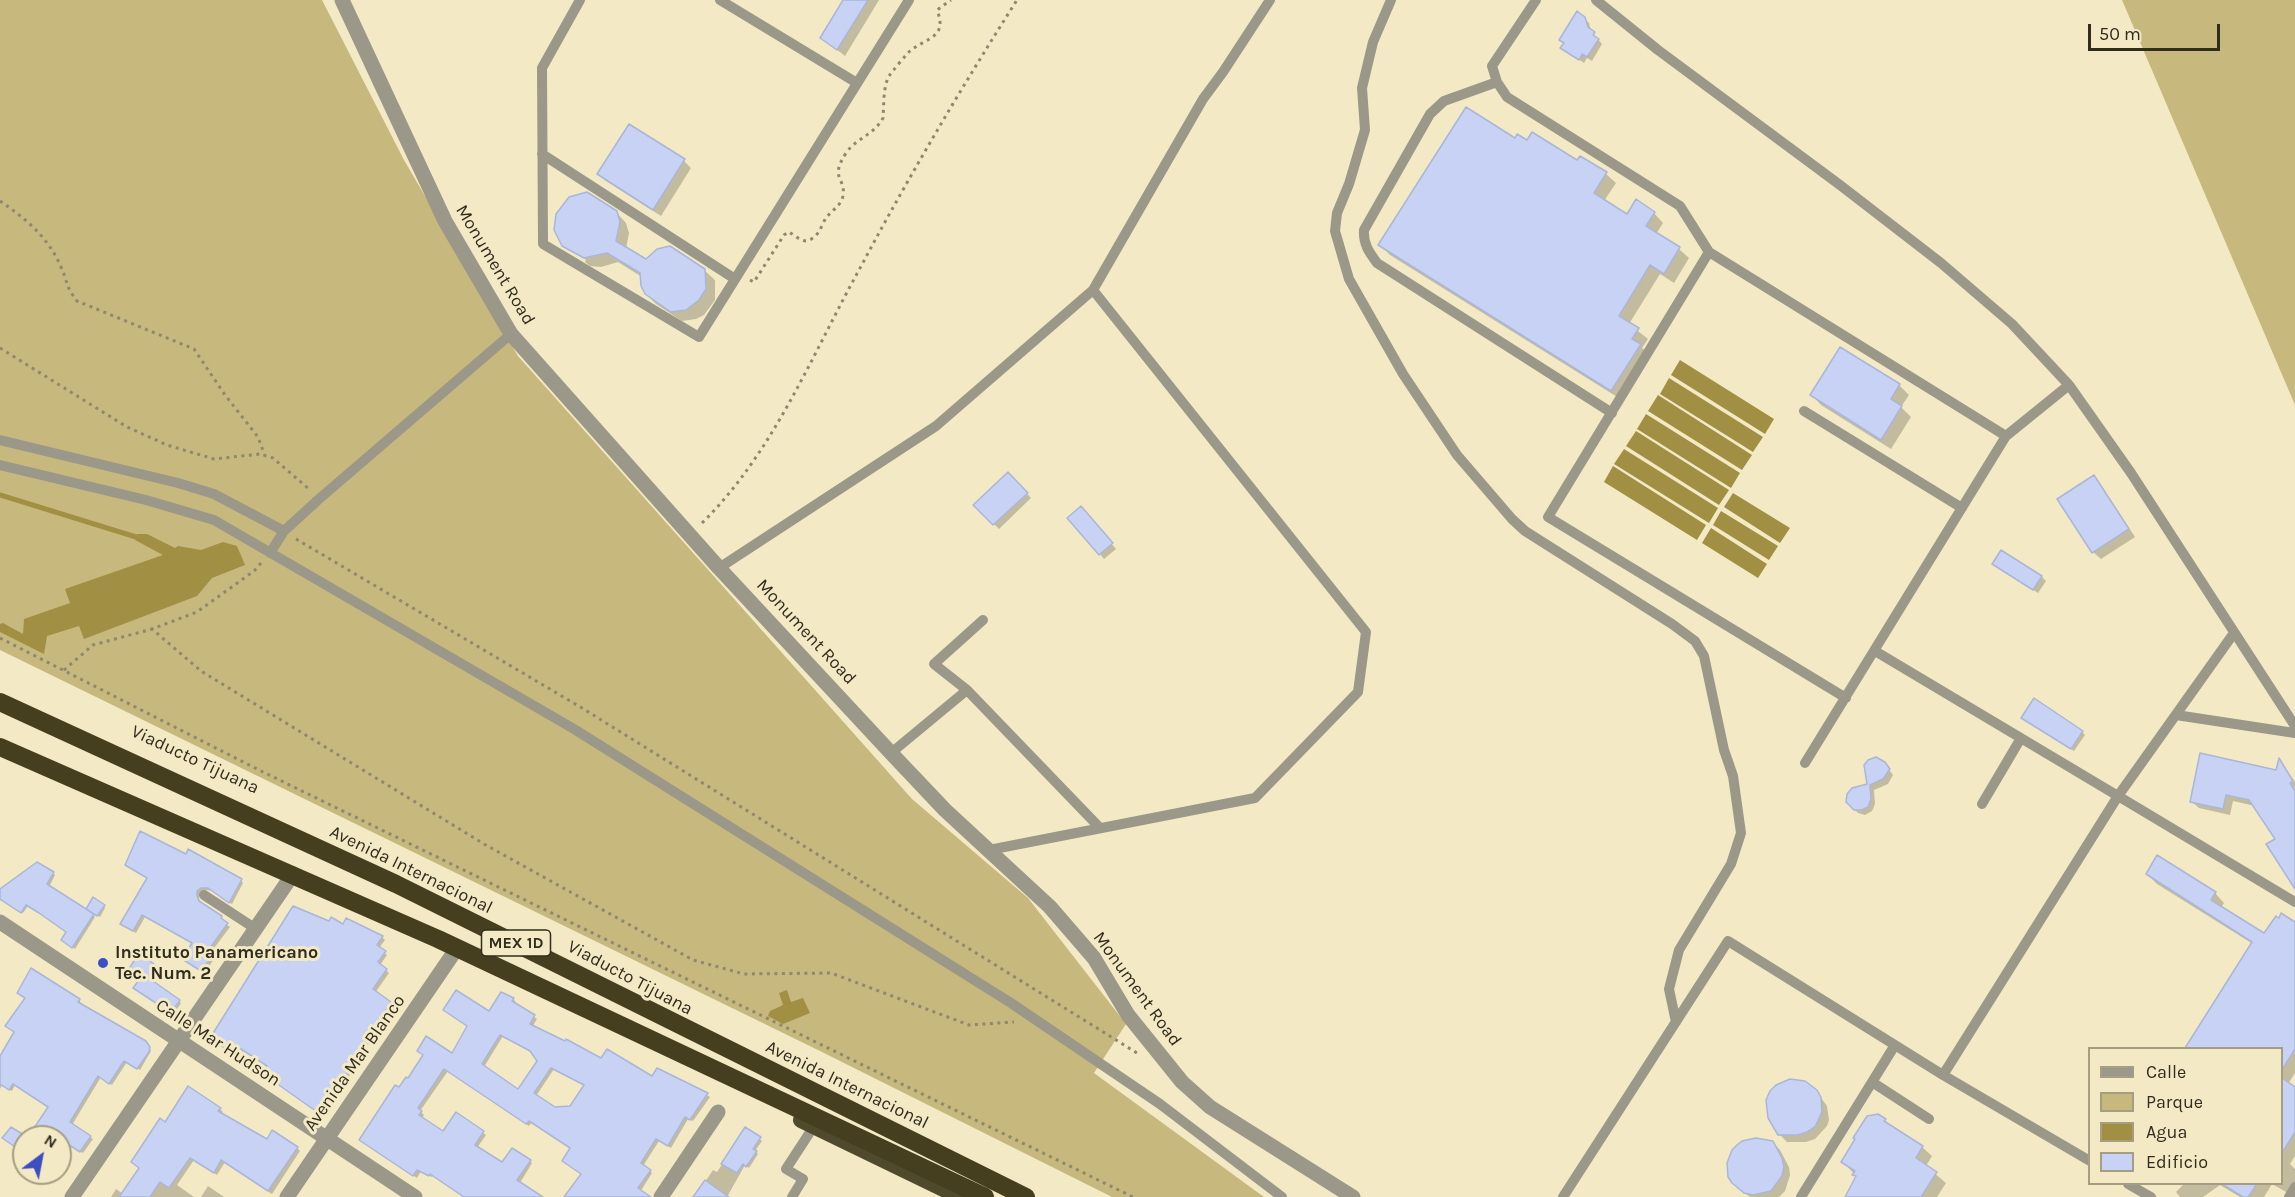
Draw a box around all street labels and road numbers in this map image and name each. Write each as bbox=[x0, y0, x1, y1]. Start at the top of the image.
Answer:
street label: Monument Road bbox=[451, 201, 539, 329]
street label: Monument Road bbox=[752, 575, 860, 689]
street label: Viaducto Tijuana bbox=[128, 721, 262, 799]
street label: Avenida Internacional bbox=[326, 821, 496, 919]
street label: Monument Road bbox=[1088, 928, 1186, 1050]
road number: MEX 1D bbox=[482, 930, 550, 956]
street label: Viaducto Tijuana bbox=[564, 936, 696, 1020]
street label: Avenida Mar Blanco bbox=[300, 991, 410, 1135]
street label: Calle Mar Hudson bbox=[152, 995, 284, 1091]
street label: Avenida Internacional bbox=[762, 1036, 932, 1134]

